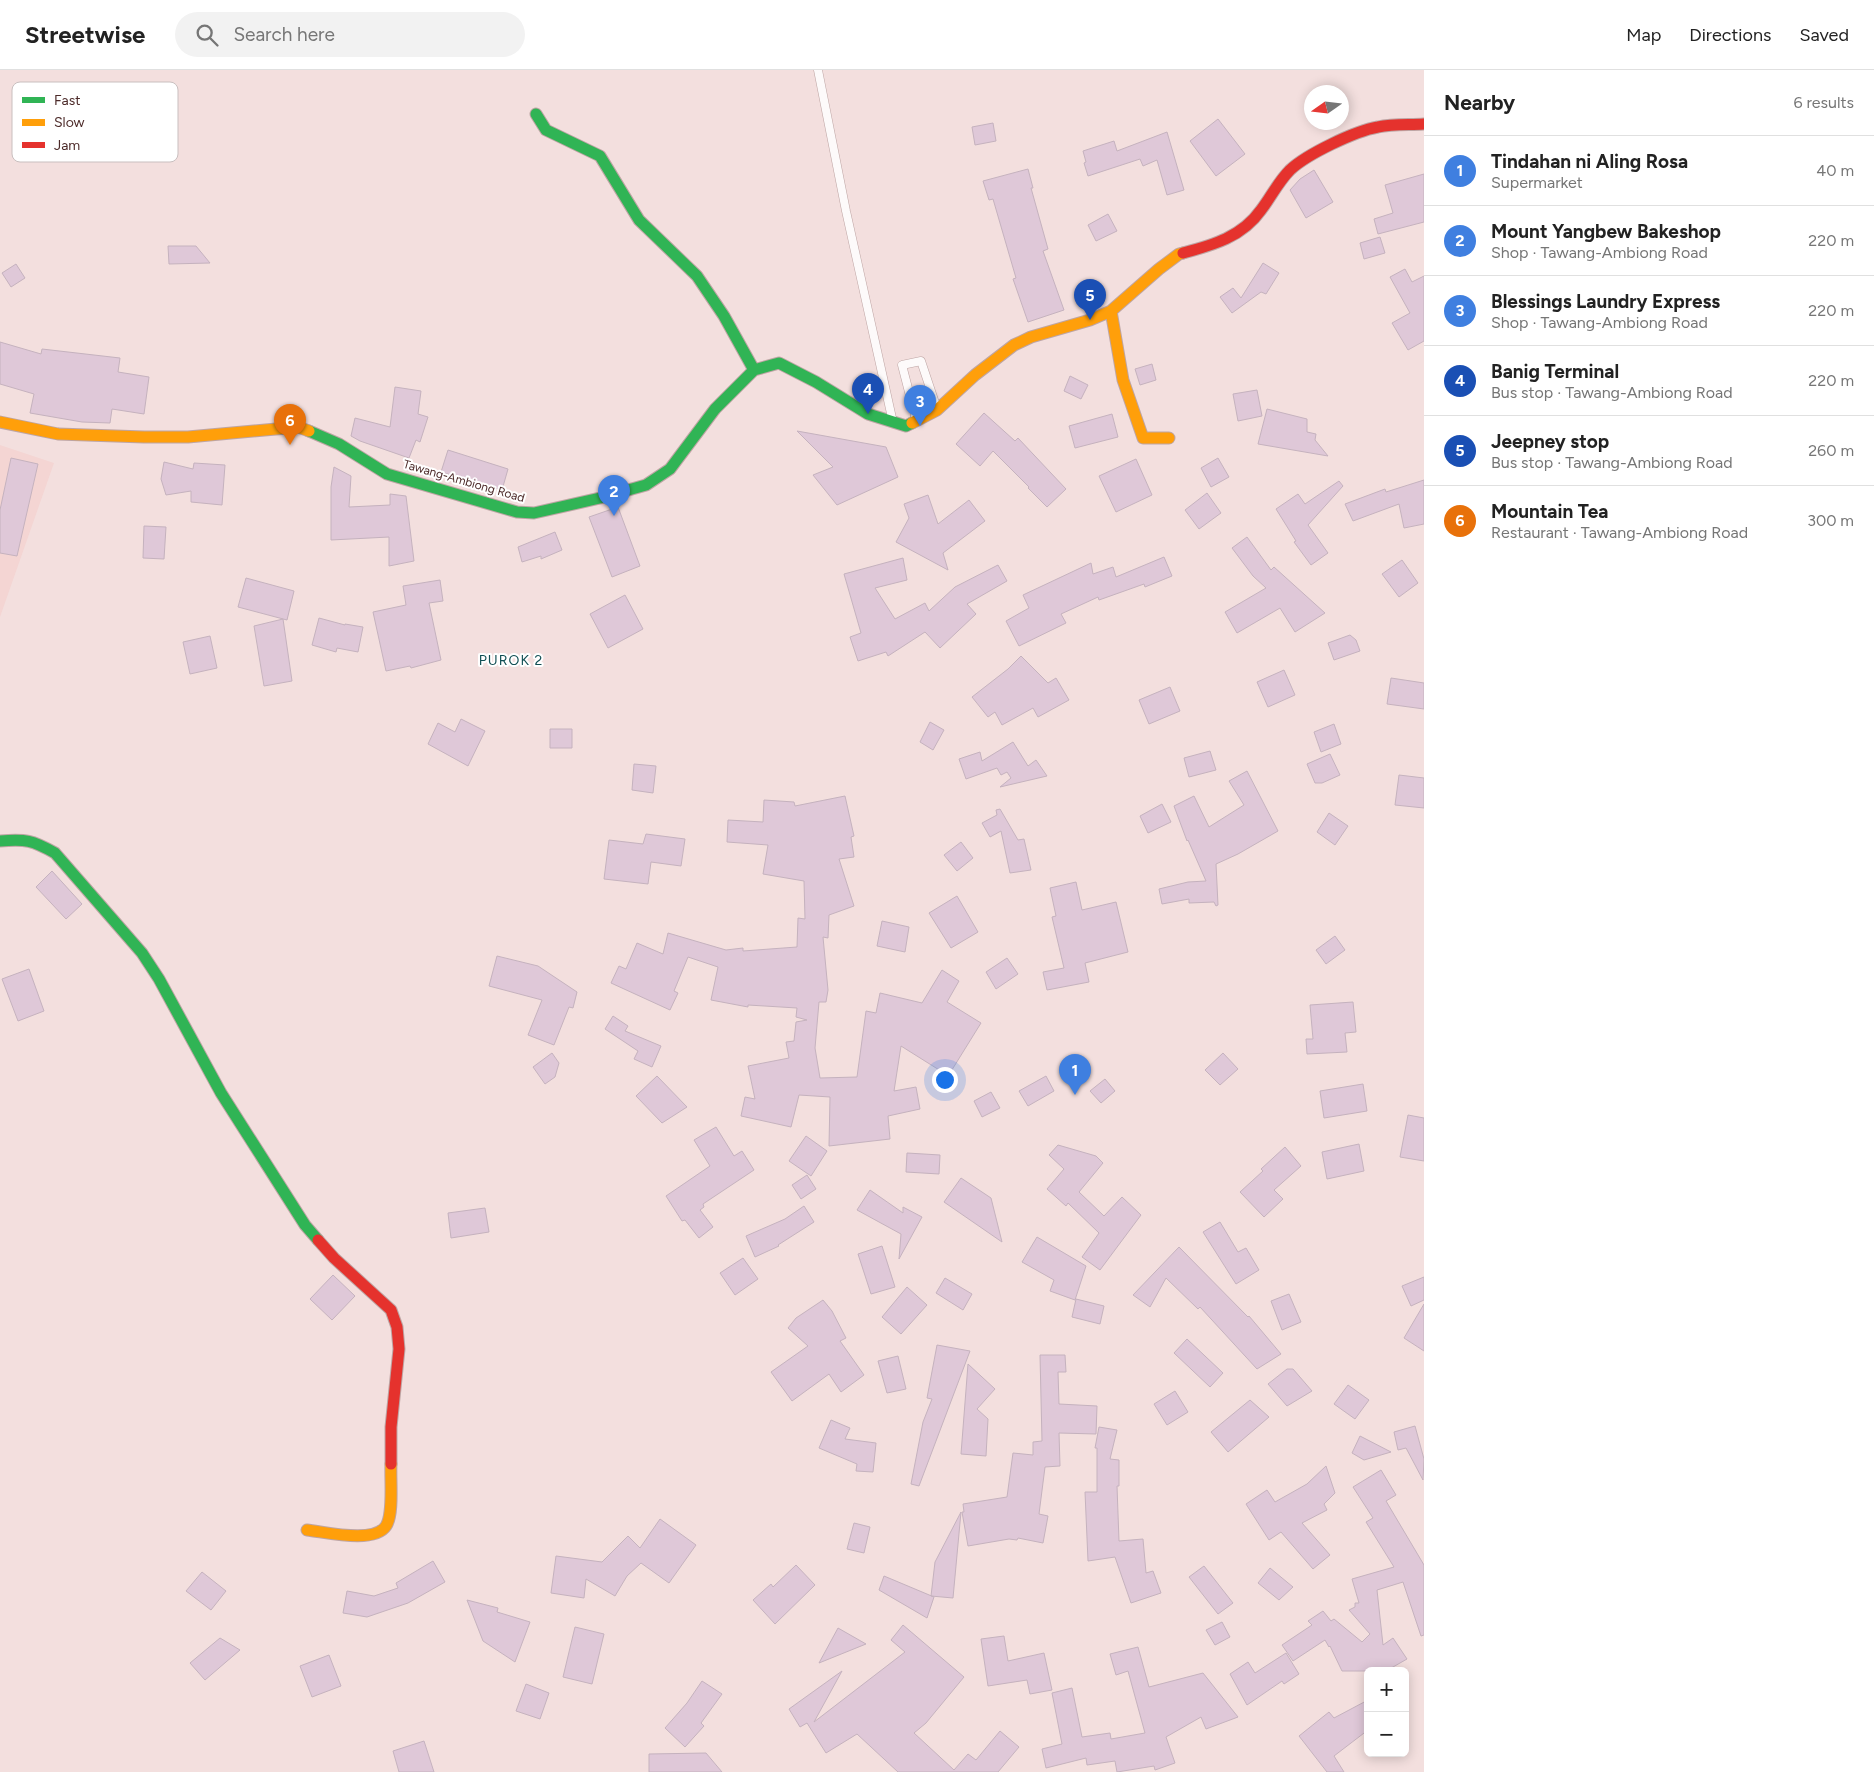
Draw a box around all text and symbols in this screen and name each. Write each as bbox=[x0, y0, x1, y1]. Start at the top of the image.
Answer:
search box bbox=[175, 12, 525, 57]
text: Streetwise bbox=[25, 20, 145, 49]
icon: search bbox=[193, 21, 221, 49]
text: Search here bbox=[233, 23, 335, 46]
text: Map bbox=[1626, 24, 1661, 46]
text: Directions bbox=[1689, 24, 1771, 46]
text: Saved bbox=[1799, 24, 1849, 46]
legend bbox=[12, 82, 178, 162]
north arrow bbox=[1304, 85, 1349, 130]
text: Nearby bbox=[1444, 90, 1515, 115]
text: Fast bbox=[54, 92, 80, 109]
text: 6 results bbox=[1793, 93, 1854, 112]
text: Slow bbox=[54, 114, 85, 131]
text: Jam bbox=[54, 137, 80, 154]
text: Tindahan ni Aling Rosa bbox=[1491, 150, 1688, 173]
text: 1 bbox=[1457, 161, 1463, 180]
text: 40 m bbox=[1816, 161, 1854, 180]
text: Supermarket bbox=[1491, 173, 1583, 192]
text: Mount Yangbew Bakeshop bbox=[1491, 220, 1721, 243]
text: 2 bbox=[1455, 231, 1465, 250]
text: 220 m bbox=[1808, 231, 1854, 250]
text: Shop · Tawang-Ambiong Road bbox=[1491, 243, 1708, 262]
pin: 5 bbox=[1074, 279, 1106, 320]
text: Blessings Laundry Express bbox=[1491, 290, 1720, 313]
text: 3 bbox=[1456, 301, 1464, 320]
text: 220 m bbox=[1808, 301, 1854, 320]
text: Shop · Tawang-Ambiong Road bbox=[1491, 313, 1708, 332]
text: Banig Terminal bbox=[1491, 360, 1619, 383]
text: 4 bbox=[1455, 371, 1465, 390]
text: 220 m bbox=[1808, 371, 1854, 390]
pin: 4 bbox=[852, 373, 884, 414]
text: Bus stop · Tawang-Ambiong Road bbox=[1491, 383, 1733, 402]
pin: 3 bbox=[904, 385, 936, 426]
pin: 6 bbox=[274, 404, 306, 445]
text: Jeepney stop bbox=[1491, 430, 1609, 453]
text: 5 bbox=[1455, 441, 1465, 460]
text: 260 m bbox=[1808, 441, 1854, 460]
text: Bus stop · Tawang-Ambiong Road bbox=[1491, 453, 1733, 472]
street label: Tawang-Ambiong Road bbox=[402, 457, 526, 505]
pin: 2 bbox=[598, 475, 630, 516]
text: Mountain Tea bbox=[1491, 500, 1608, 523]
text: 6 bbox=[1455, 511, 1465, 530]
text: 300 m bbox=[1807, 511, 1854, 530]
text: Restaurant · Tawang-Ambiong Road bbox=[1491, 523, 1748, 542]
district label: PUROK 2 bbox=[479, 652, 543, 669]
pin: 1 bbox=[1059, 1054, 1091, 1095]
your location bbox=[932, 1067, 958, 1093]
map controls bbox=[1364, 1667, 1409, 1757]
button: + bbox=[1364, 1667, 1409, 1712]
button: − bbox=[1364, 1712, 1409, 1757]

